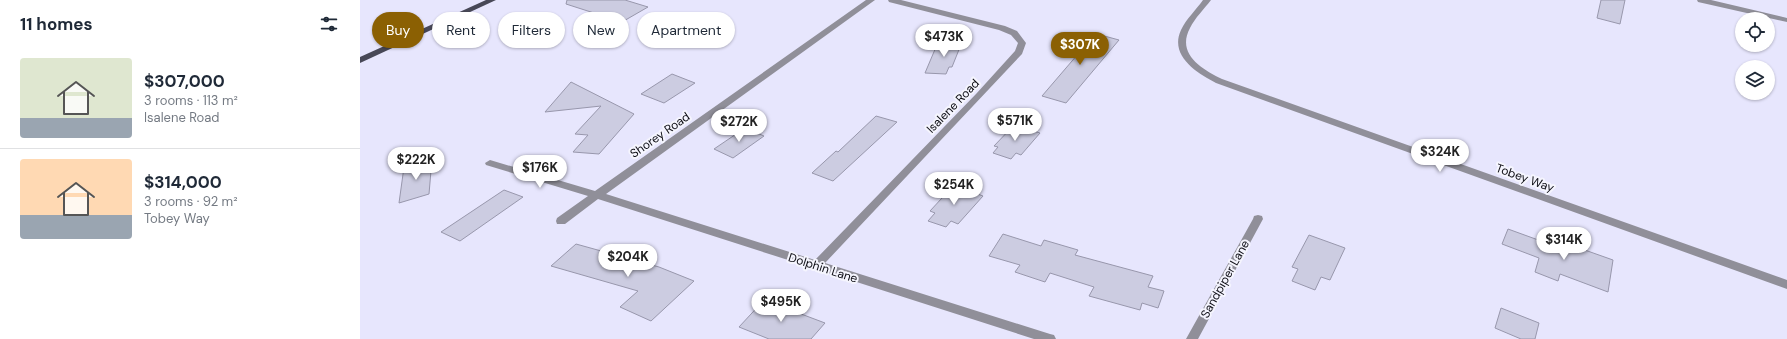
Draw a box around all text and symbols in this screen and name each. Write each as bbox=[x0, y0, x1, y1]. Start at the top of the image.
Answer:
chip: Buy bbox=[372, 12, 424, 48]
chip: Rent bbox=[432, 12, 490, 48]
chip: Filters bbox=[498, 12, 565, 48]
chip: New bbox=[573, 12, 629, 48]
chip: Apartment bbox=[637, 12, 735, 48]
map controls bbox=[1735, 12, 1775, 100]
button: locate bbox=[1735, 12, 1775, 52]
text: 11 homes bbox=[20, 13, 93, 35]
icon: filters bbox=[318, 13, 340, 35]
pin: $473K bbox=[916, 24, 972, 58]
text: $473K bbox=[924, 28, 964, 45]
pin: $307K bbox=[1052, 32, 1108, 66]
text: $307K bbox=[1060, 36, 1100, 53]
button: layers bbox=[1735, 60, 1775, 100]
text: $307,000 bbox=[144, 70, 225, 92]
icon: home bbox=[52, 74, 100, 122]
street label: Isalene Road bbox=[923, 75, 983, 137]
text: 3 rooms · 113 m² bbox=[144, 92, 238, 109]
street label: Shorey Road bbox=[627, 108, 693, 162]
pin: $571K bbox=[987, 108, 1043, 142]
text: Isalene Road bbox=[144, 109, 220, 126]
pin: $272K bbox=[711, 109, 767, 143]
text: $571K bbox=[997, 112, 1033, 129]
text: $272K bbox=[720, 113, 758, 130]
pin: $324K bbox=[1412, 139, 1468, 173]
text: $324K bbox=[1420, 143, 1460, 160]
pin: $222K bbox=[388, 147, 444, 181]
text: $222K bbox=[397, 151, 435, 168]
pin: $176K bbox=[512, 155, 568, 189]
text: $176K bbox=[522, 159, 558, 176]
street label: Tobey Way bbox=[1494, 160, 1557, 196]
text: $314,000 bbox=[144, 171, 222, 193]
pin: $254K bbox=[926, 172, 982, 206]
icon: home bbox=[52, 175, 100, 223]
text: $254K bbox=[934, 176, 974, 193]
text: 3 rooms · 92 m² bbox=[144, 193, 237, 210]
text: Tobey Way bbox=[144, 210, 210, 227]
pin: $314K bbox=[1536, 227, 1592, 261]
text: $314K bbox=[1545, 231, 1583, 248]
street label: Sandpiper Lane bbox=[1197, 237, 1253, 321]
pin: $204K bbox=[600, 244, 656, 278]
text: $204K bbox=[607, 248, 649, 265]
street label: Dolphin Lane bbox=[786, 249, 860, 287]
pin: $495K bbox=[753, 289, 809, 323]
text: $495K bbox=[760, 293, 802, 310]

